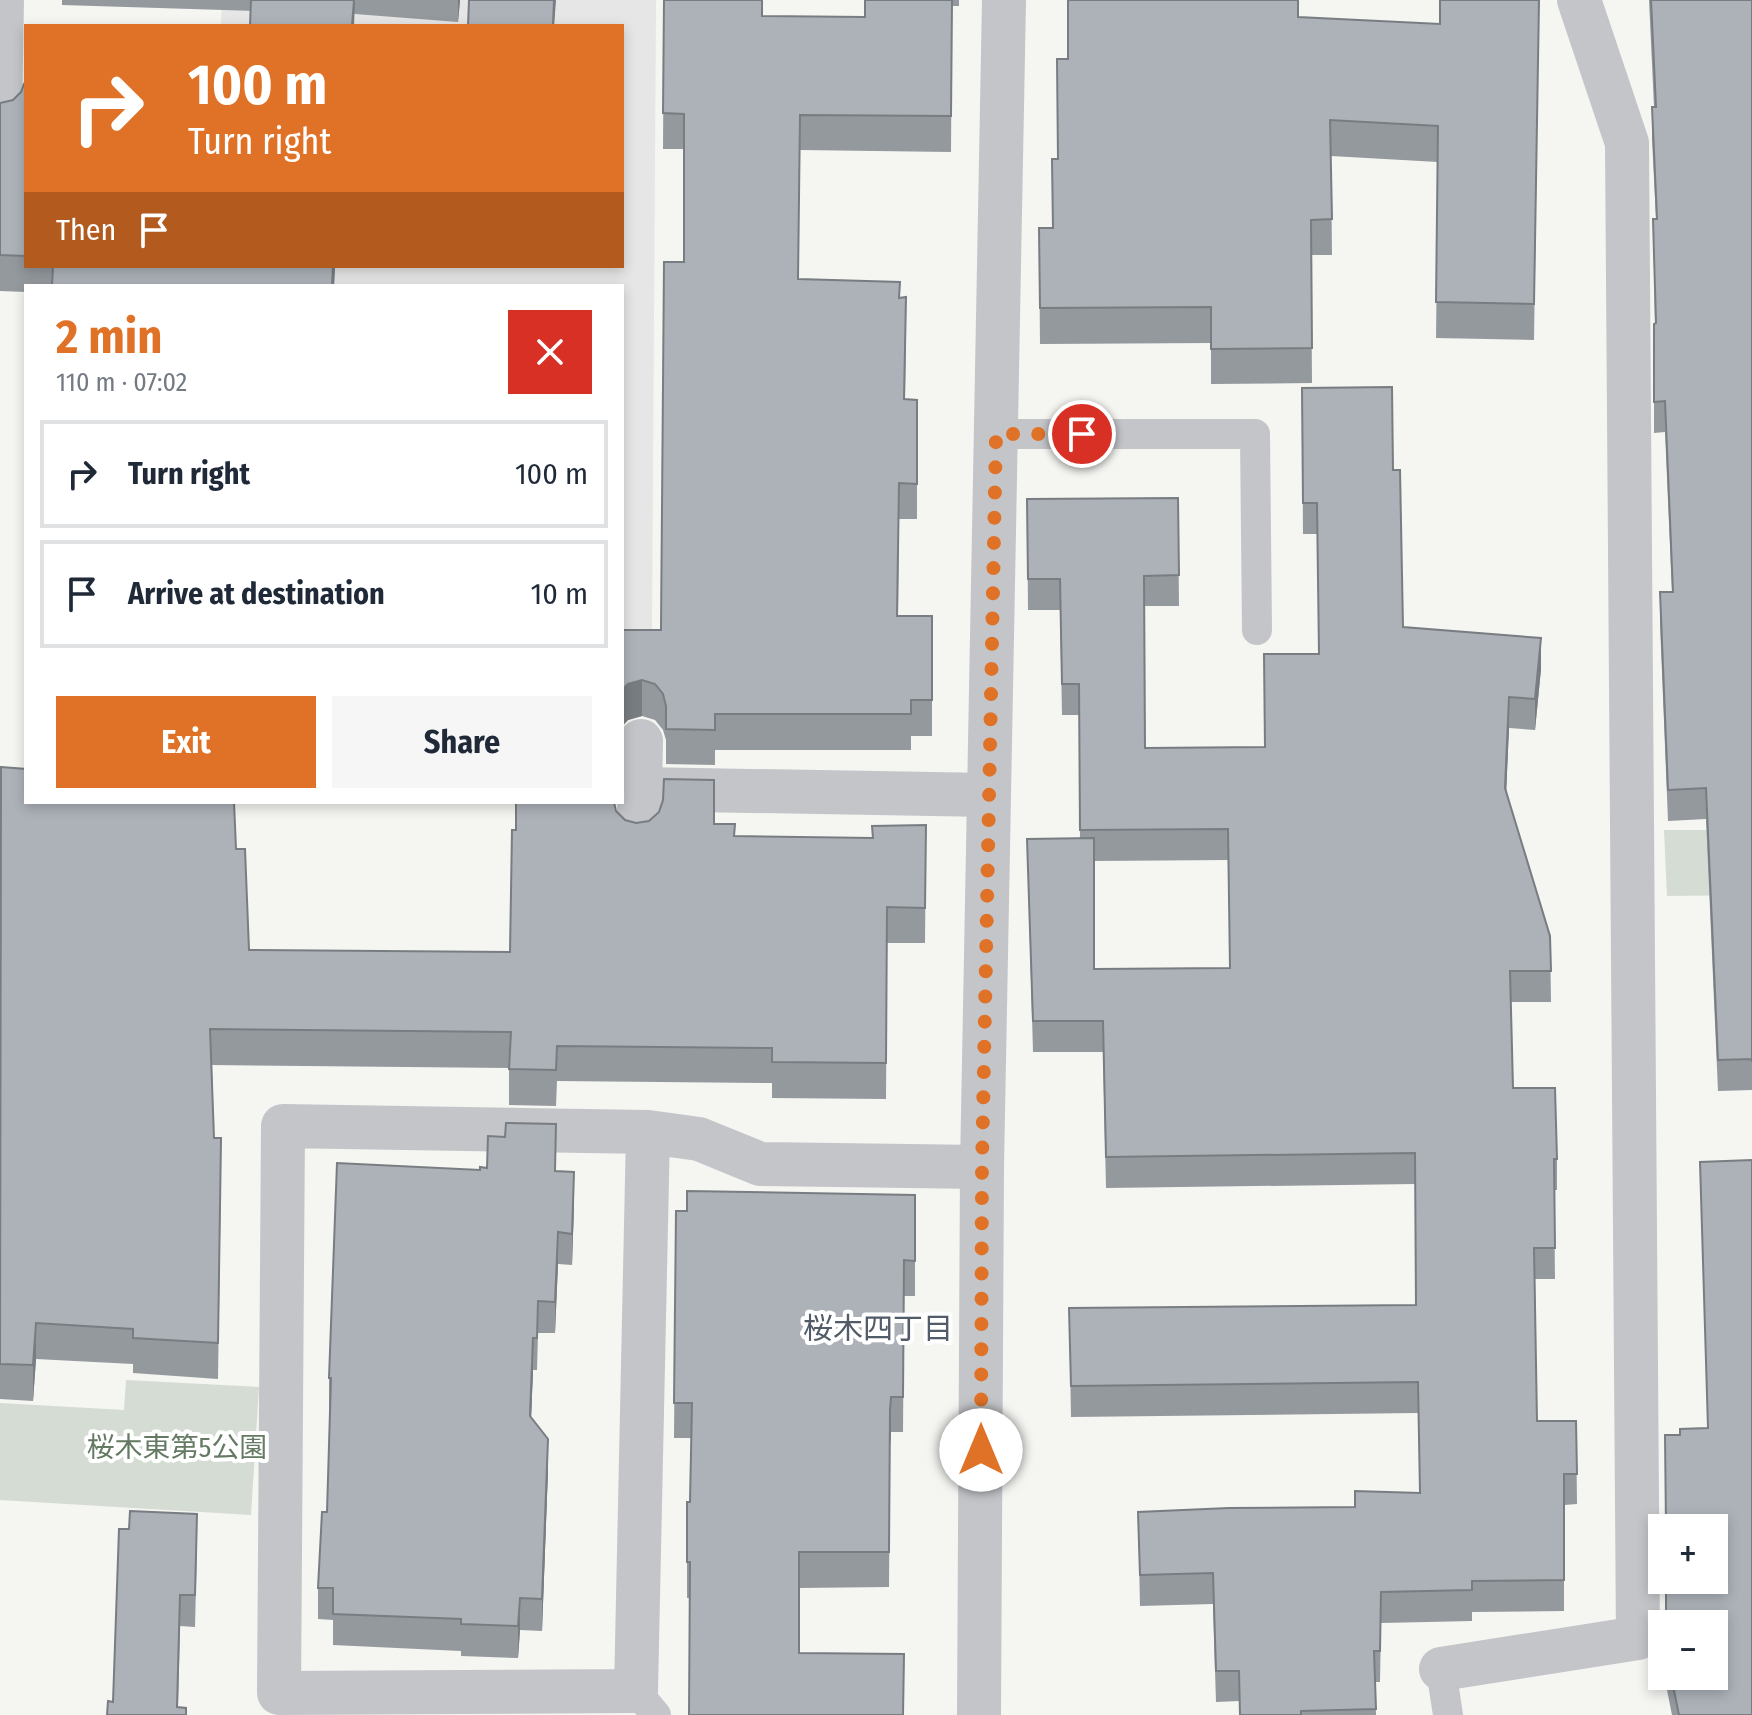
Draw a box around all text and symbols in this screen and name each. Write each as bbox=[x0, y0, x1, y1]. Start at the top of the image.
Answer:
text: 100 m bbox=[188, 52, 327, 119]
icon: right bbox=[56, 56, 160, 160]
text: Turn right bbox=[188, 120, 331, 164]
icon: arrive bbox=[132, 208, 176, 252]
text: Then bbox=[56, 212, 116, 248]
text: 2 min bbox=[56, 308, 162, 366]
button: close bbox=[508, 310, 592, 394]
text: 110 m · 07:02 bbox=[56, 367, 187, 398]
pin bbox=[1048, 400, 1116, 468]
icon: arrive bbox=[1060, 412, 1104, 456]
icon: right bbox=[60, 452, 104, 496]
text: Turn right bbox=[128, 456, 250, 492]
text: 100 m bbox=[515, 456, 588, 492]
icon: arrive bbox=[60, 572, 104, 616]
text: Arrive at destination bbox=[128, 576, 385, 612]
text: 10 m bbox=[531, 576, 588, 612]
button: Exit bbox=[56, 696, 316, 788]
button: Share bbox=[332, 696, 592, 788]
district label: 桜木四丁目 bbox=[803, 1311, 953, 1347]
position arrow bbox=[939, 1408, 1023, 1492]
park label: 桜木東第5公園 bbox=[87, 1431, 267, 1464]
map controls bbox=[1648, 1514, 1728, 1690]
button: + bbox=[1648, 1514, 1728, 1594]
button: − bbox=[1648, 1610, 1728, 1690]

